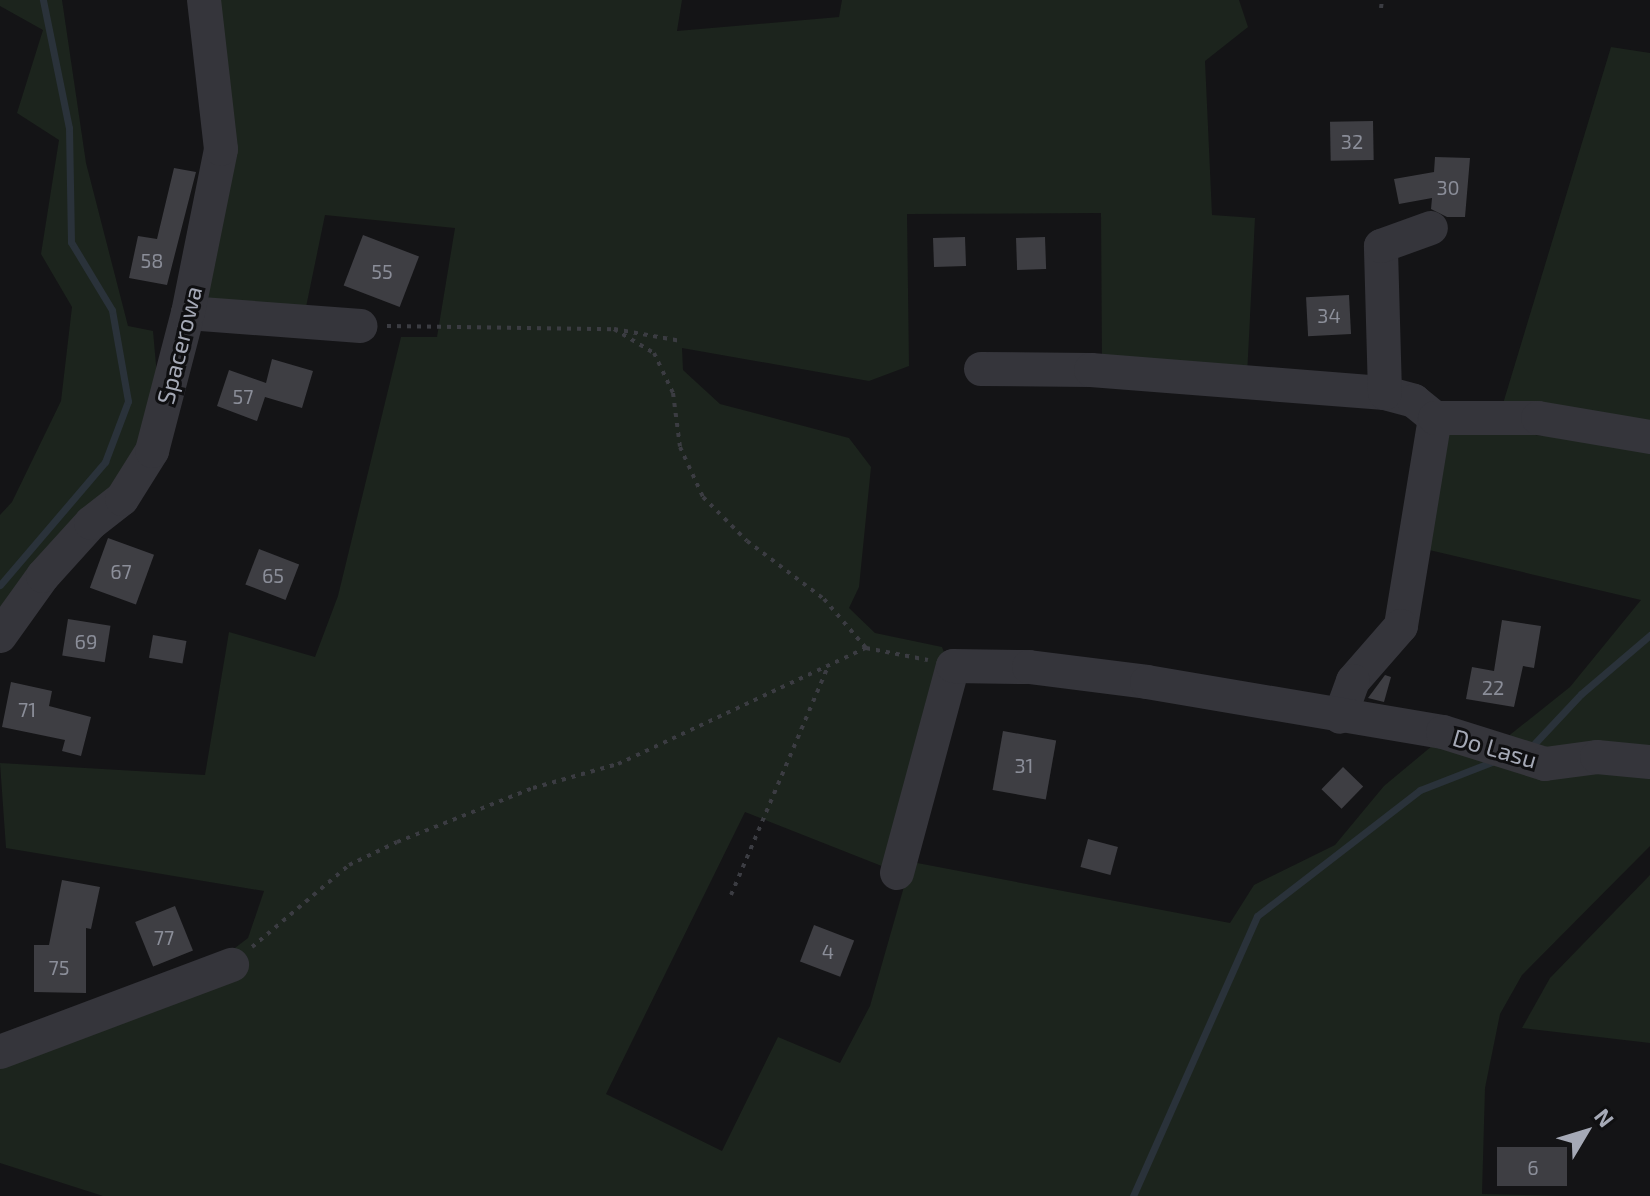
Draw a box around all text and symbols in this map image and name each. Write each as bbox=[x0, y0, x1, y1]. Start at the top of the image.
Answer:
house number: 32 bbox=[1341, 129, 1363, 153]
house number: 30 bbox=[1436, 175, 1460, 199]
house number: 58 bbox=[141, 248, 163, 272]
house number: 55 bbox=[371, 259, 393, 283]
street label: Spacerowa bbox=[150, 283, 208, 407]
house number: 34 bbox=[1317, 303, 1341, 327]
house number: 57 bbox=[233, 384, 253, 408]
house number: 67 bbox=[110, 559, 132, 583]
house number: 65 bbox=[262, 563, 284, 587]
house number: 69 bbox=[75, 629, 97, 653]
house number: 22 bbox=[1482, 675, 1504, 699]
house number: 71 bbox=[18, 697, 36, 721]
street label: Do Lasu bbox=[1450, 722, 1540, 774]
house number: 31 bbox=[1014, 753, 1034, 777]
house number: 77 bbox=[154, 925, 174, 949]
house number: 4 bbox=[822, 939, 834, 963]
house number: 75 bbox=[49, 955, 69, 979]
north arrow bbox=[1546, 1092, 1626, 1172]
text: N bbox=[1590, 1103, 1620, 1131]
house number: 6 bbox=[1527, 1155, 1539, 1179]

